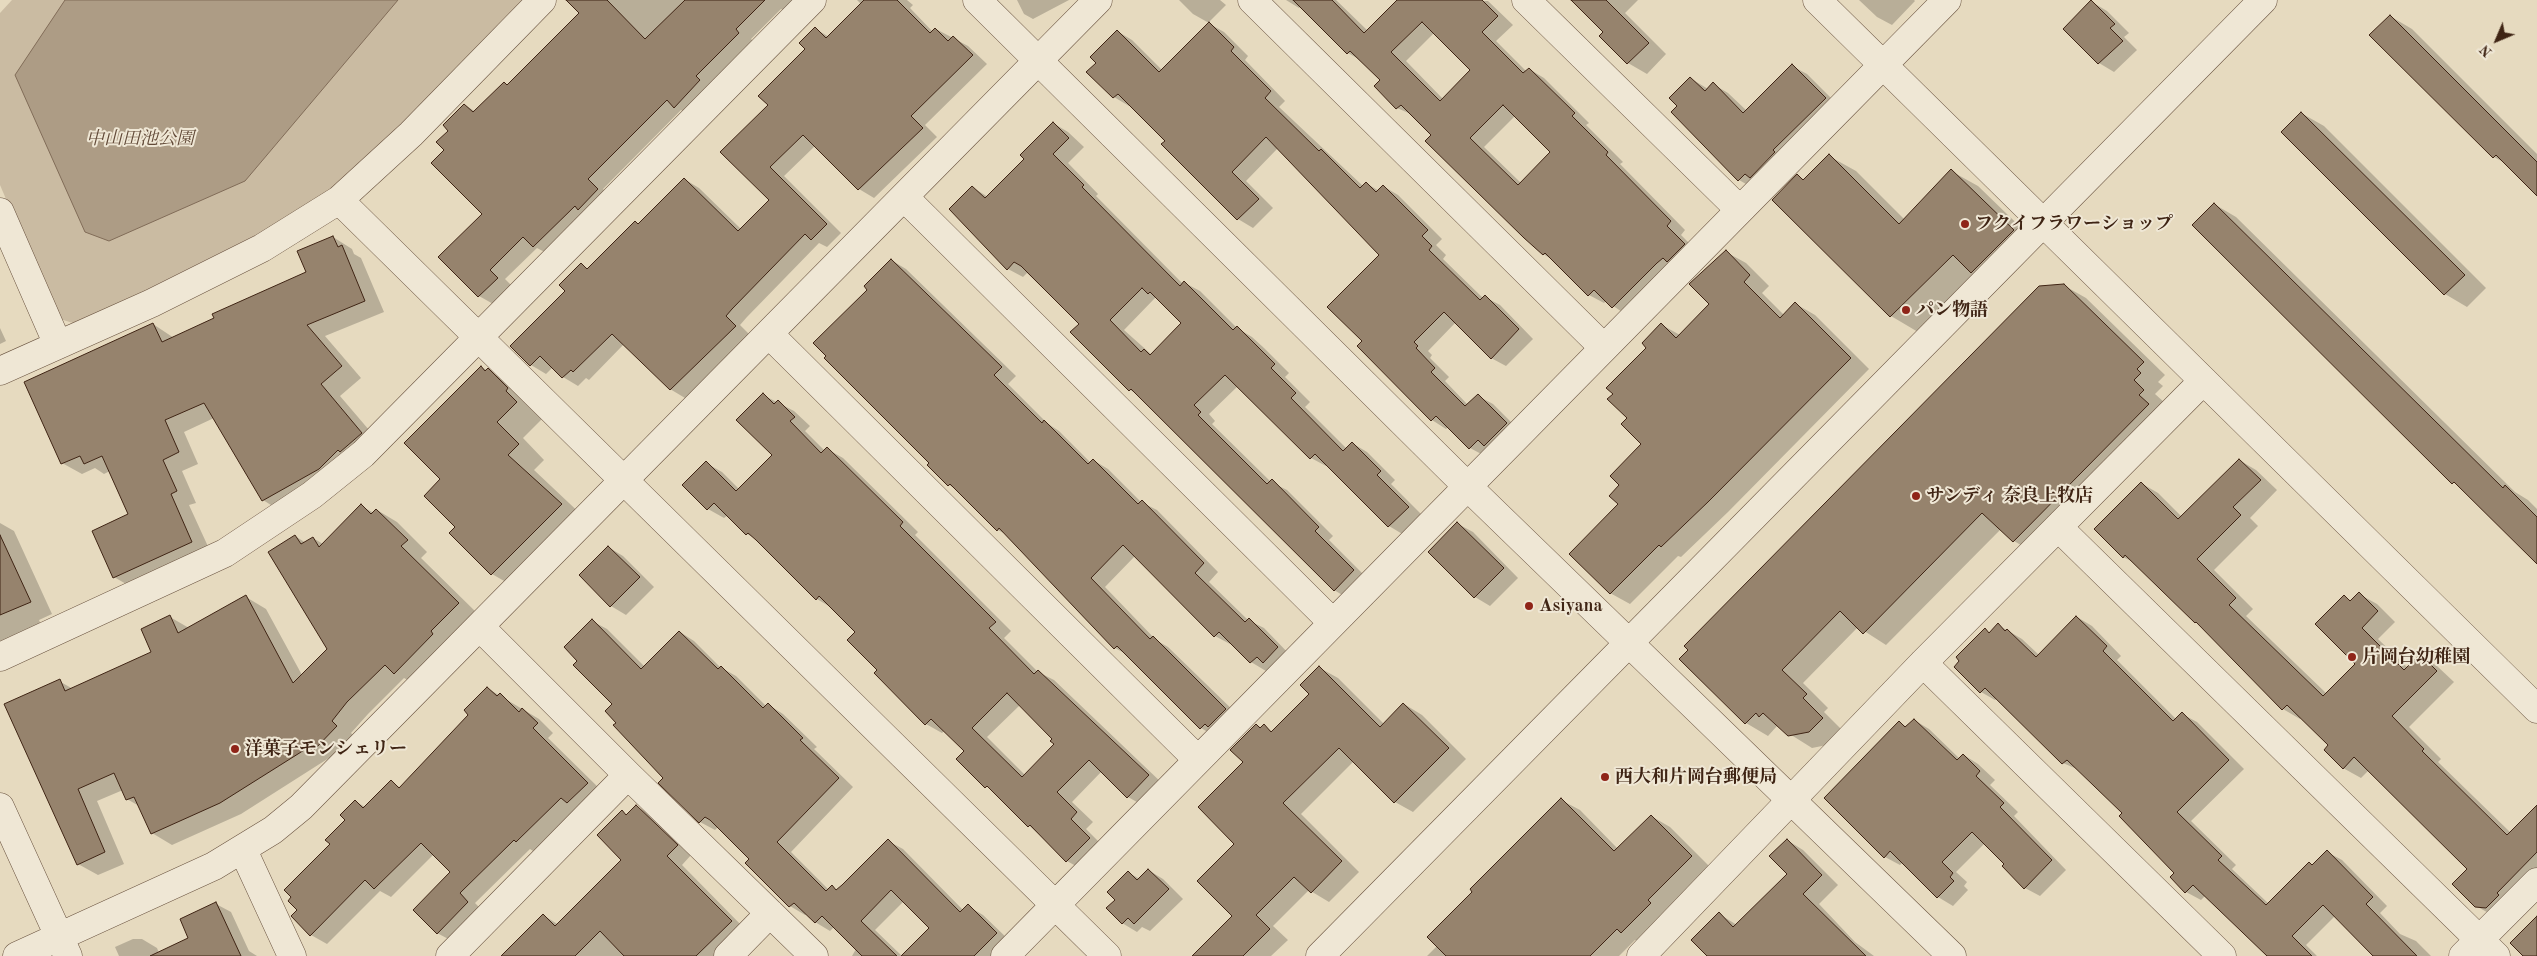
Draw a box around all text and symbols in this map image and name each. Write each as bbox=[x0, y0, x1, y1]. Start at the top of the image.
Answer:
north arrow bbox=[2472, 15, 2522, 65]
text: N bbox=[2478, 42, 2495, 59]
park label: 中山田池公園 bbox=[86, 128, 194, 150]
place label: フクイフラワーショップ bbox=[1975, 213, 2173, 235]
marker: フクイフラワーショップ bbox=[1959, 218, 1971, 230]
place label: パン物語 bbox=[1916, 299, 1988, 321]
marker: パン物語 bbox=[1900, 304, 1912, 316]
place label: サンディ 奈良上牧店 bbox=[1926, 485, 2093, 507]
marker: サンディ 奈良上牧店 bbox=[1910, 490, 1922, 502]
place label: Asiyana bbox=[1539, 595, 1603, 617]
marker: Asiyana bbox=[1523, 600, 1535, 612]
place label: 片岡台幼稚園 bbox=[2362, 646, 2470, 668]
marker: 片岡台幼稚園 bbox=[2346, 651, 2358, 663]
place label: 洋菓子モンシェリー bbox=[245, 738, 407, 760]
marker: 洋菓子モンシェリー bbox=[229, 743, 241, 755]
place label: 西大和片岡台郵便局 bbox=[1615, 766, 1777, 788]
marker: 西大和片岡台郵便局 bbox=[1599, 771, 1611, 783]

